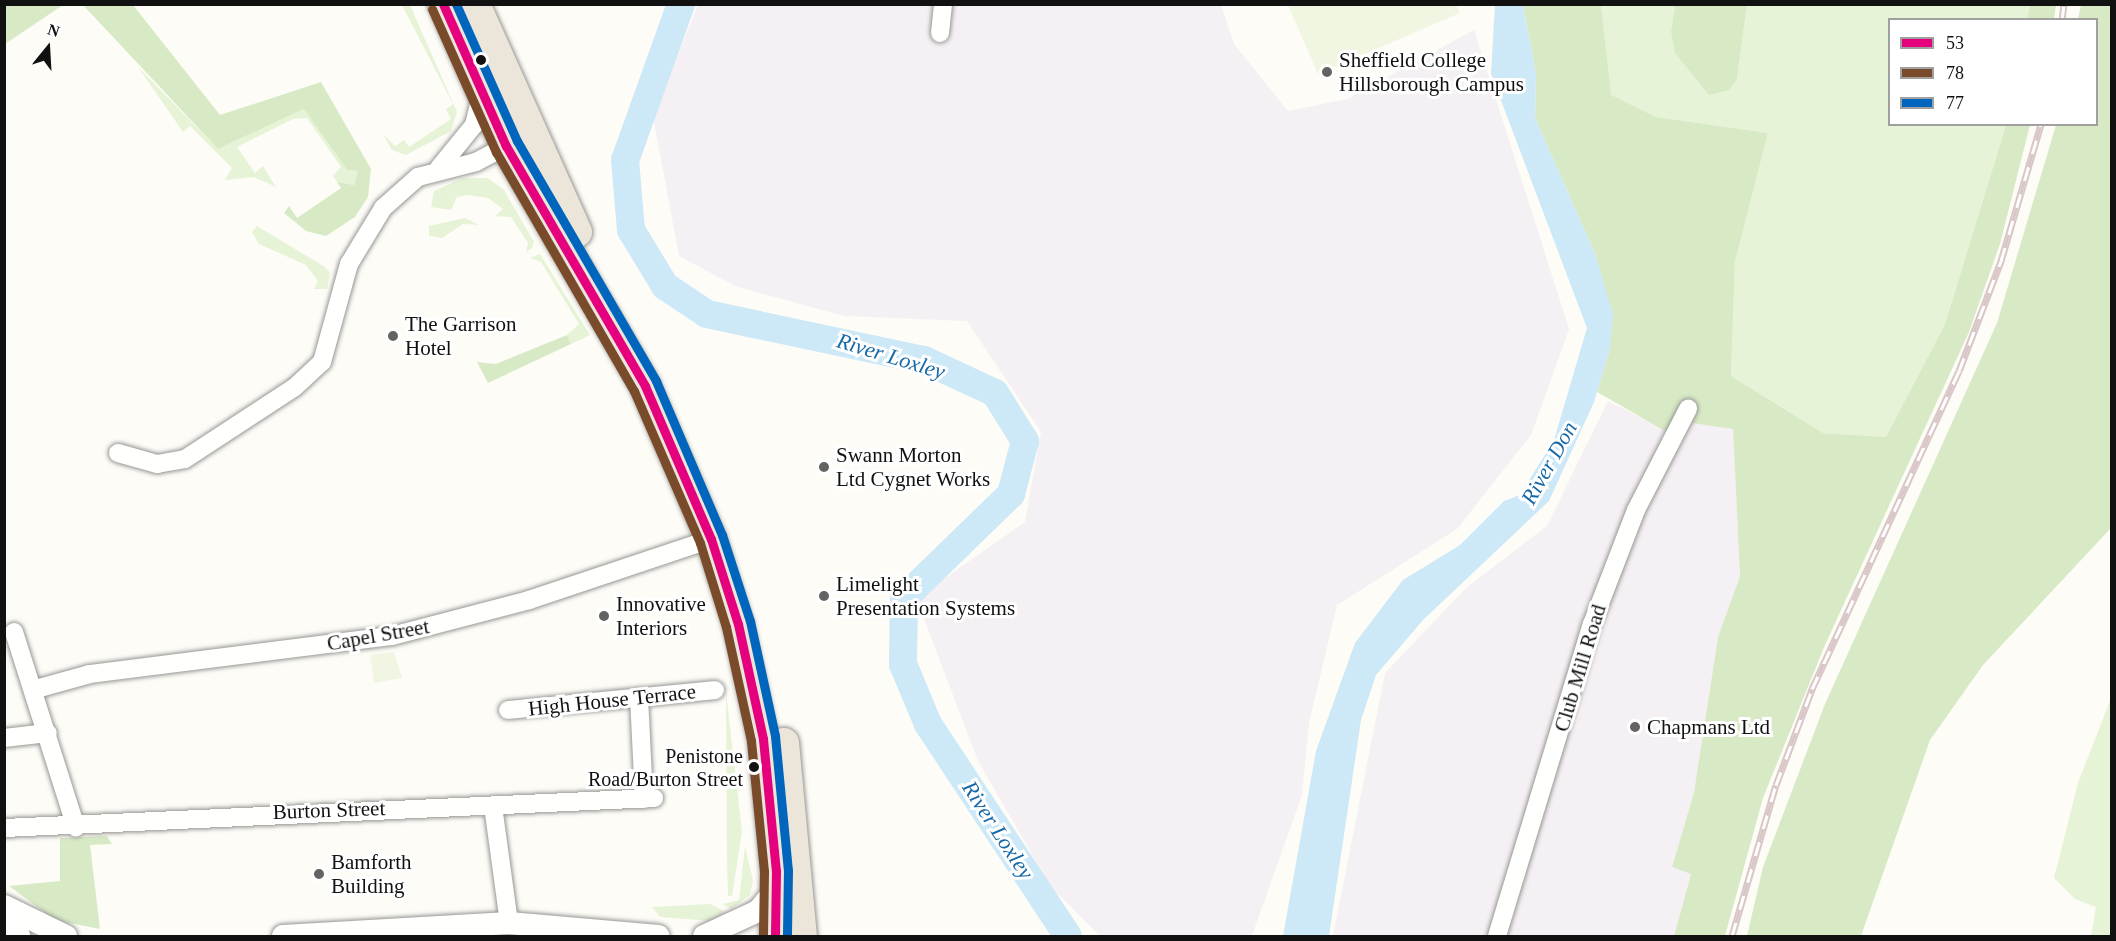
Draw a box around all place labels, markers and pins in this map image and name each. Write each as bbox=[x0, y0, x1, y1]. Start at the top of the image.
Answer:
place label: Sheffield College Hillsborough Campus bbox=[1339, 47, 1524, 97]
unlabelled marker bbox=[475, 54, 487, 66]
marker: Sheffield College Hillsborough Campus bbox=[1320, 65, 1334, 79]
place label: The Garrison Hotel bbox=[405, 311, 516, 361]
marker: The Garrison Hotel bbox=[386, 329, 400, 343]
place label: Swann Morton Ltd Cygnet Works bbox=[836, 442, 991, 492]
marker: Swann Morton Ltd Cygnet Works bbox=[817, 460, 831, 474]
place label: Limelight Presentation Systems bbox=[836, 571, 1015, 621]
marker: Limelight Presentation Systems bbox=[817, 589, 831, 603]
place label: Innovative Interiors bbox=[616, 591, 706, 641]
marker: Innovative Interiors bbox=[597, 609, 611, 623]
place label: Chapmans Ltd bbox=[1647, 714, 1770, 740]
marker: Chapmans Ltd bbox=[1628, 720, 1642, 734]
place label: Penistone Road/Burton Street bbox=[588, 744, 743, 791]
marker: Penistone Road/Burton Street bbox=[748, 761, 760, 773]
place label: Bamforth Building bbox=[331, 849, 411, 899]
marker: Bamforth Building bbox=[312, 867, 326, 881]

